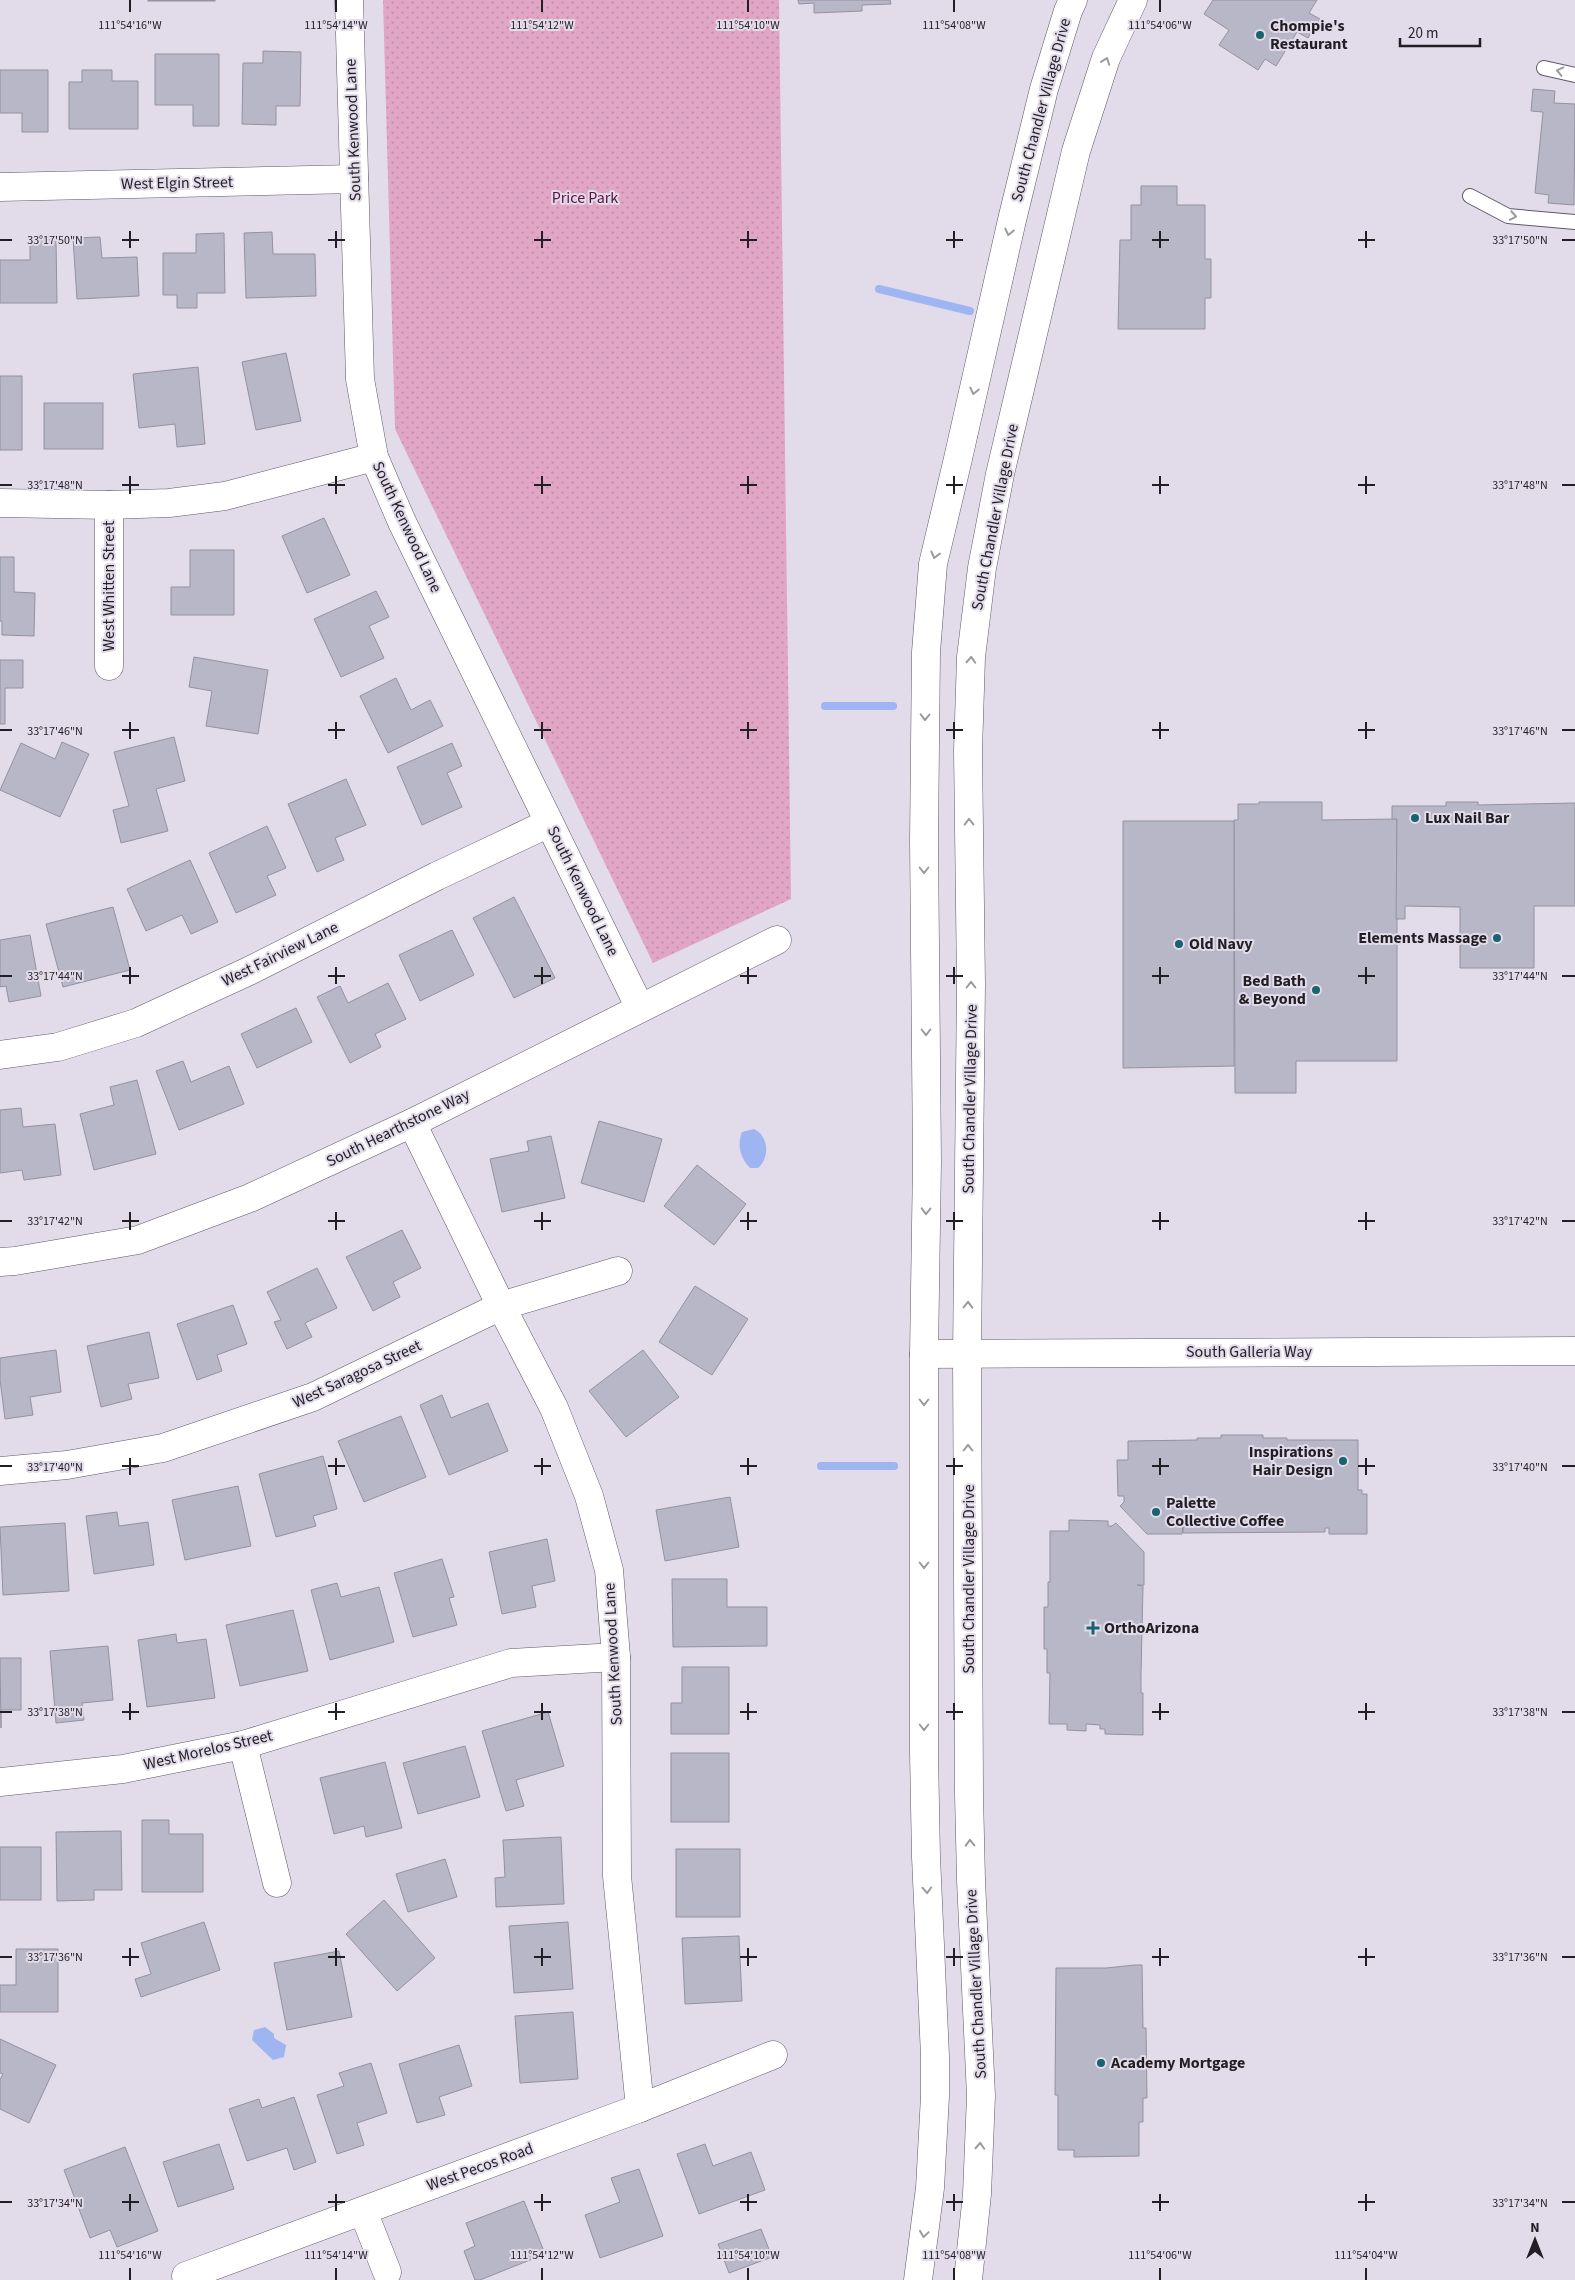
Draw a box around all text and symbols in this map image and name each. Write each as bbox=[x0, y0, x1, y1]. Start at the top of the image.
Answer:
place label: Chompie's Restaurant bbox=[1270, 15, 1348, 55]
scale bar bbox=[1400, 15, 1480, 47]
street label: South Chandler Village Drive bbox=[1006, 16, 1076, 204]
text: 111°54'16"W bbox=[98, 17, 162, 34]
text: 111°54'14"W bbox=[304, 17, 368, 34]
text: 111°54'12"W bbox=[510, 17, 574, 34]
text: 111°54'10"W bbox=[716, 17, 780, 34]
text: 111°54'08"W bbox=[922, 17, 986, 34]
text: 111°54'06"W bbox=[1128, 17, 1192, 34]
text: 20 m bbox=[1408, 23, 1438, 44]
marker: Chompie's Restaurant bbox=[1254, 29, 1266, 41]
street label: South Kenwood Lane bbox=[340, 58, 366, 202]
one-way arrow bbox=[1100, 58, 1110, 66]
one-way arrow bbox=[1555, 66, 1564, 77]
street label: West Elgin Street bbox=[121, 171, 234, 195]
park label: Price Park bbox=[552, 187, 618, 209]
one-way arrow bbox=[1509, 210, 1518, 220]
one-way arrow bbox=[1004, 228, 1015, 237]
text: 33°17'50"N bbox=[27, 232, 83, 249]
text: 33°17'50"N bbox=[1492, 232, 1548, 249]
one-way arrow bbox=[969, 386, 979, 395]
street label: South Chandler Village Drive bbox=[966, 422, 1024, 612]
street label: South Kenwood Lane bbox=[367, 458, 447, 596]
text: 33°17'48"N bbox=[27, 477, 83, 494]
text: 33°17'48"N bbox=[1492, 477, 1548, 494]
street label: West Whitten Street bbox=[98, 520, 120, 651]
one-way arrow bbox=[930, 550, 941, 559]
one-way arrow bbox=[966, 656, 977, 664]
one-way arrow bbox=[920, 713, 930, 721]
text: 33°17'46"N bbox=[27, 723, 83, 740]
text: 33°17'46"N bbox=[1492, 723, 1548, 740]
place label: Lux Nail Bar bbox=[1425, 807, 1510, 829]
marker: Lux Nail Bar bbox=[1409, 812, 1421, 824]
one-way arrow bbox=[964, 818, 974, 826]
street label: South Kenwood Lane bbox=[542, 822, 624, 960]
one-way arrow bbox=[919, 866, 929, 874]
street label: West Fairview Lane bbox=[218, 916, 342, 992]
place label: Elements Massage bbox=[1358, 927, 1487, 949]
marker: Elements Massage bbox=[1491, 932, 1503, 944]
place label: Old Navy bbox=[1189, 933, 1253, 955]
marker: Old Navy bbox=[1173, 938, 1185, 950]
text: 33°17'44"N bbox=[27, 968, 83, 985]
text: 33°17'44"N bbox=[1492, 968, 1548, 985]
place label: Bed Bath & Beyond bbox=[1239, 970, 1306, 1010]
one-way arrow bbox=[966, 981, 976, 988]
marker: Bed Bath & Beyond bbox=[1310, 984, 1322, 996]
street label: South Chandler Village Drive bbox=[957, 1004, 983, 1194]
one-way arrow bbox=[921, 1029, 931, 1037]
street label: South Hearthstone Way bbox=[323, 1083, 474, 1172]
one-way arrow bbox=[921, 1207, 931, 1215]
text: 33°17'42"N bbox=[27, 1213, 83, 1230]
text: 33°17'42"N bbox=[1492, 1213, 1548, 1230]
one-way arrow bbox=[963, 1301, 973, 1308]
street label: West Saragosa Street bbox=[289, 1334, 426, 1414]
street label: South Galleria Way bbox=[1186, 1341, 1312, 1363]
one-way arrow bbox=[919, 1399, 929, 1407]
place label: Inspirations Hair Design bbox=[1249, 1441, 1333, 1481]
one-way arrow bbox=[963, 1444, 973, 1452]
marker: Inspirations Hair Design bbox=[1337, 1455, 1349, 1467]
text: 33°17'40"N bbox=[27, 1459, 83, 1476]
text: 33°17'40"N bbox=[1492, 1459, 1548, 1476]
street label: South Chandler Village Drive bbox=[958, 1484, 980, 1674]
place label: Palette Collective Coffee bbox=[1166, 1492, 1284, 1532]
marker: Palette Collective Coffee bbox=[1150, 1506, 1162, 1518]
one-way arrow bbox=[919, 1562, 929, 1569]
street label: South Kenwood Lane bbox=[598, 1582, 628, 1726]
place label: OrthoArizona bbox=[1104, 1617, 1199, 1639]
marker: OrthoArizona bbox=[1086, 1621, 1100, 1635]
text: 33°17'38"N bbox=[27, 1704, 83, 1721]
text: 33°17'38"N bbox=[1492, 1704, 1548, 1721]
street label: West Morelos Street bbox=[141, 1724, 275, 1776]
one-way arrow bbox=[919, 1724, 929, 1732]
one-way arrow bbox=[965, 1839, 975, 1847]
one-way arrow bbox=[922, 1886, 932, 1894]
street label: South Chandler Village Drive bbox=[960, 1889, 992, 2079]
text: 33°17'36"N bbox=[27, 1949, 83, 1966]
text: 33°17'36"N bbox=[1492, 1949, 1548, 1966]
place label: Academy Mortgage bbox=[1110, 2052, 1245, 2074]
marker: Academy Mortgage bbox=[1095, 2057, 1107, 2069]
street label: West Pecos Road bbox=[424, 2138, 536, 2196]
one-way arrow bbox=[975, 2141, 986, 2149]
text: 33°17'34"N bbox=[27, 2195, 83, 2212]
text: 33°17'34"N bbox=[1492, 2195, 1548, 2212]
north arrow bbox=[1510, 2215, 1560, 2265]
text: N bbox=[1530, 2218, 1540, 2238]
one-way arrow bbox=[919, 2230, 930, 2238]
text: 111°54'16"W bbox=[98, 2247, 162, 2264]
text: 111°54'14"W bbox=[304, 2247, 368, 2264]
text: 111°54'12"W bbox=[510, 2247, 574, 2264]
text: 111°54'10"W bbox=[716, 2247, 780, 2264]
text: 111°54'08"W bbox=[922, 2247, 986, 2264]
text: 111°54'06"W bbox=[1128, 2247, 1192, 2264]
text: 111°54'04"W bbox=[1334, 2247, 1398, 2264]

